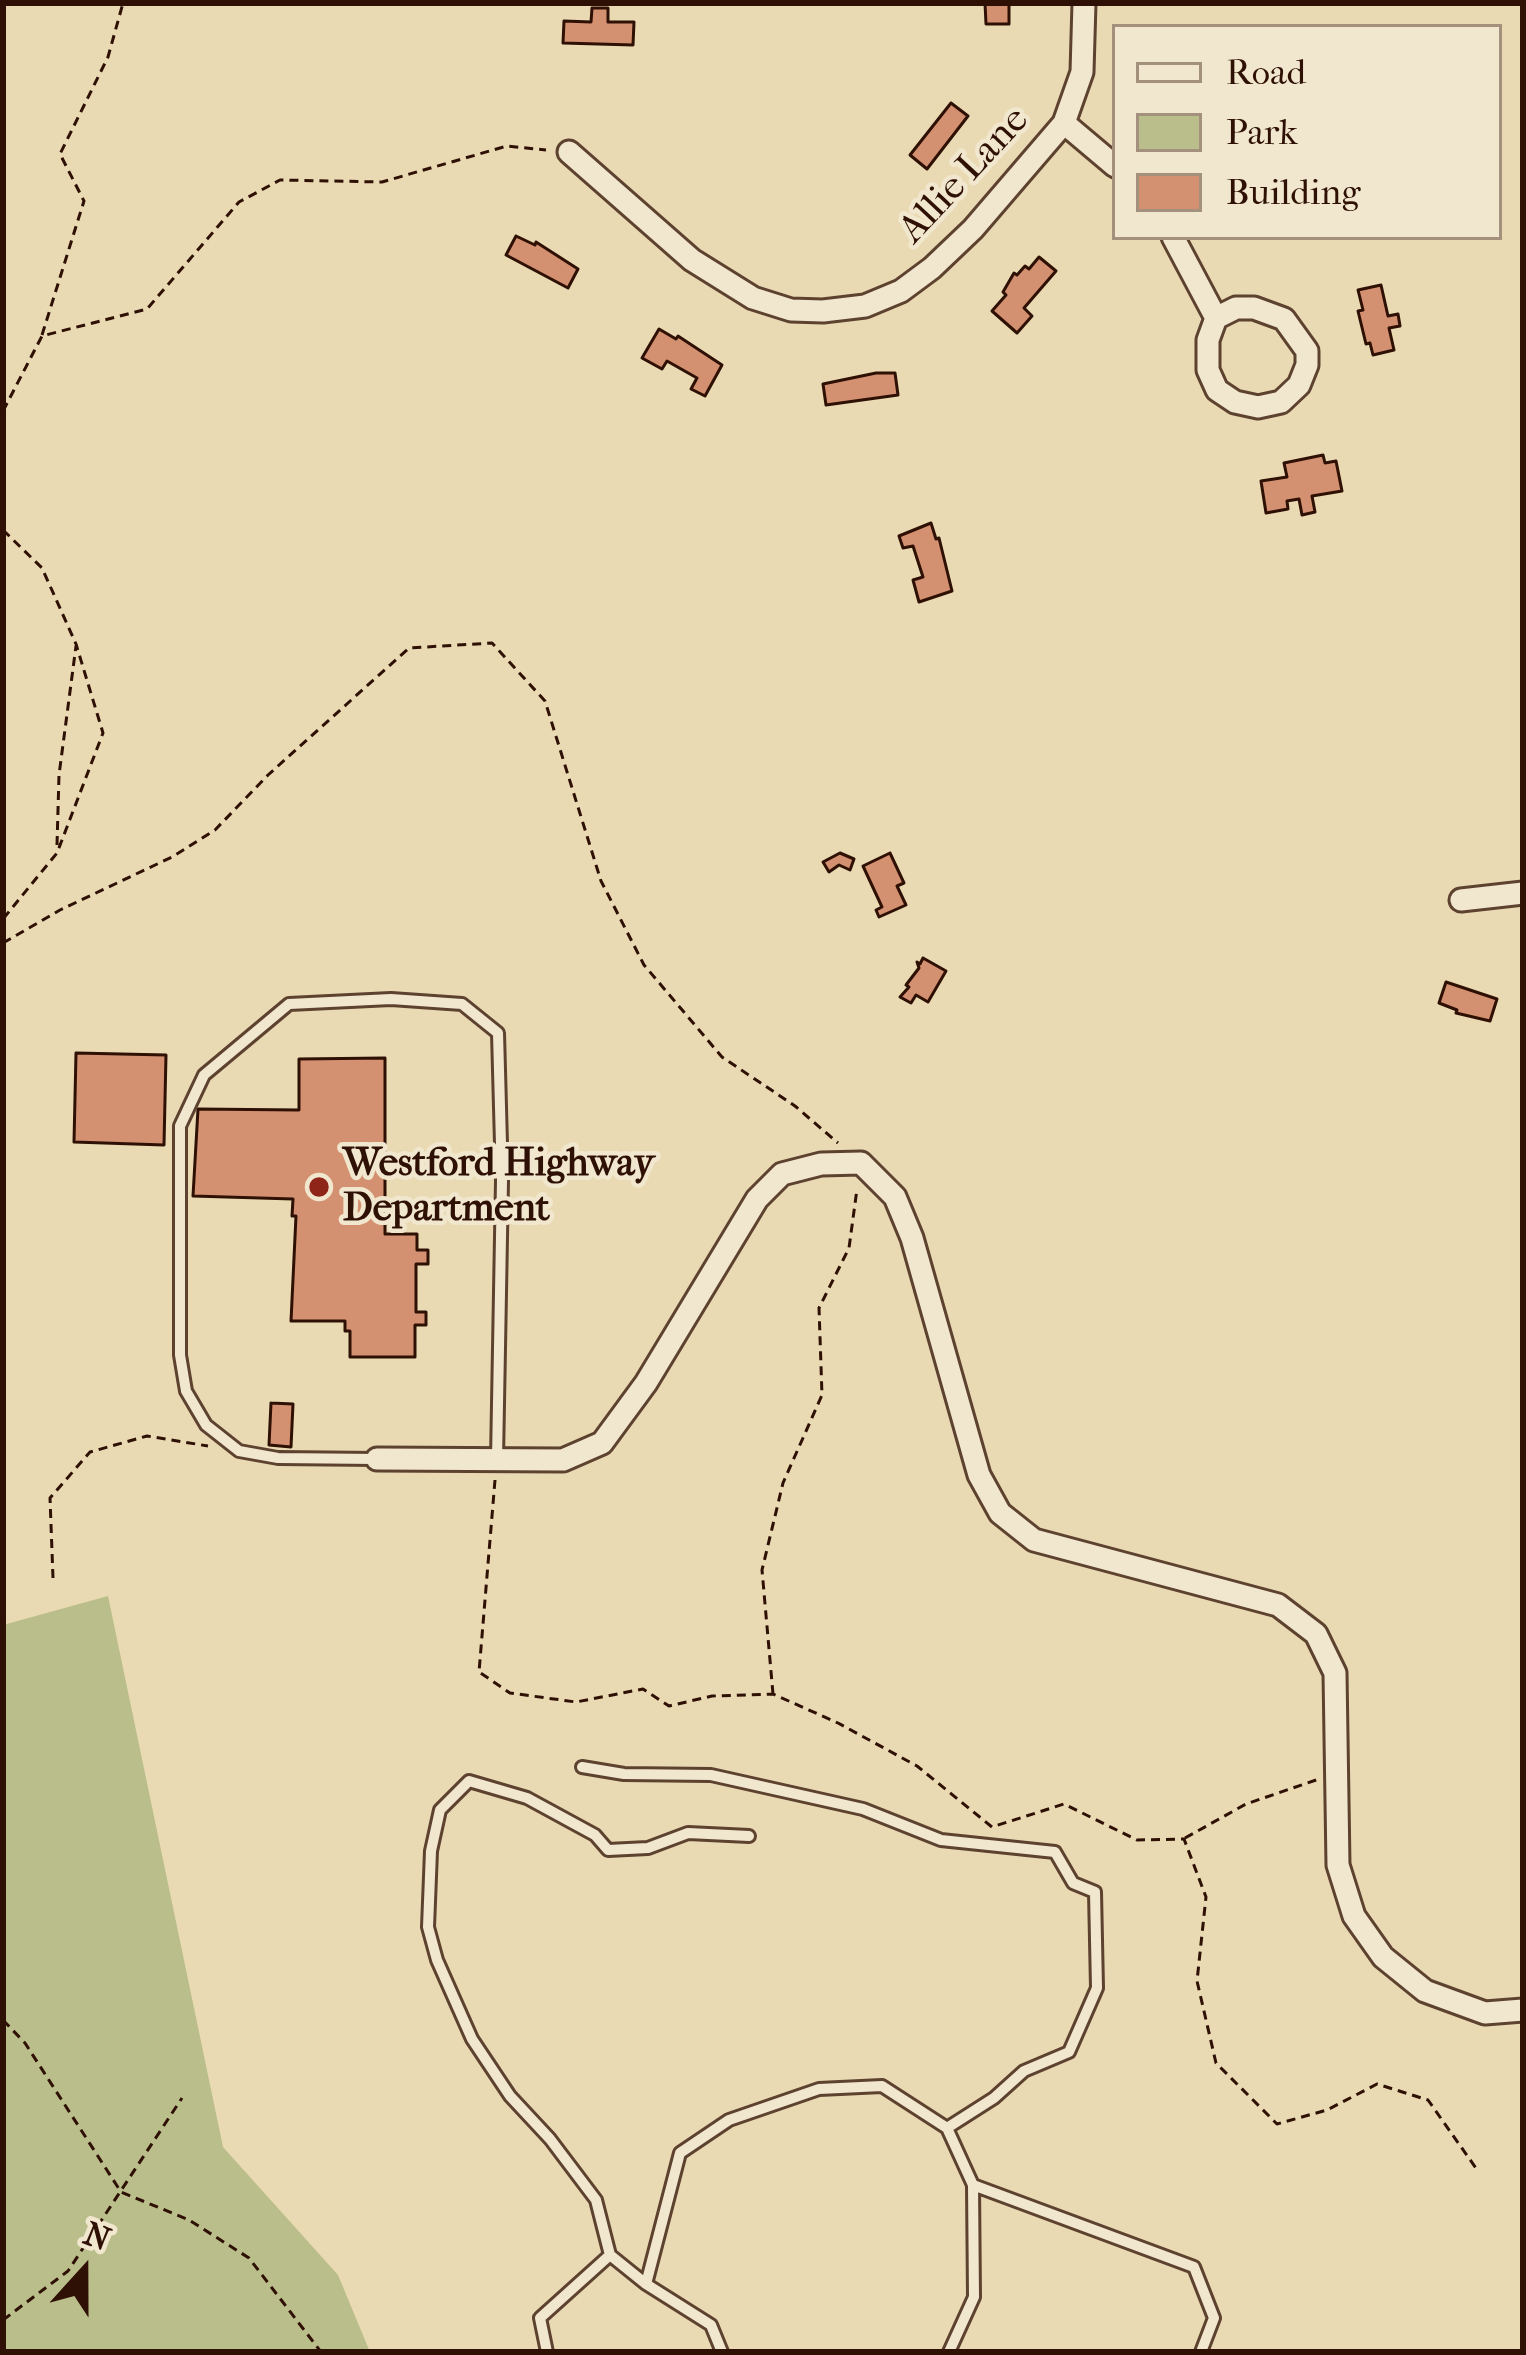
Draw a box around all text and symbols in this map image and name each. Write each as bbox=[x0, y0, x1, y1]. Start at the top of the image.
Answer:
legend bbox=[1112, 24, 1502, 240]
text: Road bbox=[1226, 51, 1306, 93]
street label: Allie Lane bbox=[890, 98, 1040, 254]
text: Park bbox=[1226, 111, 1298, 153]
text: Building bbox=[1226, 171, 1361, 213]
place label: Westford Highway Department bbox=[343, 1142, 655, 1233]
marker: Westford Highway Department bbox=[306, 1174, 332, 1200]
north arrow bbox=[24, 2211, 144, 2331]
text: N bbox=[78, 2214, 116, 2260]

